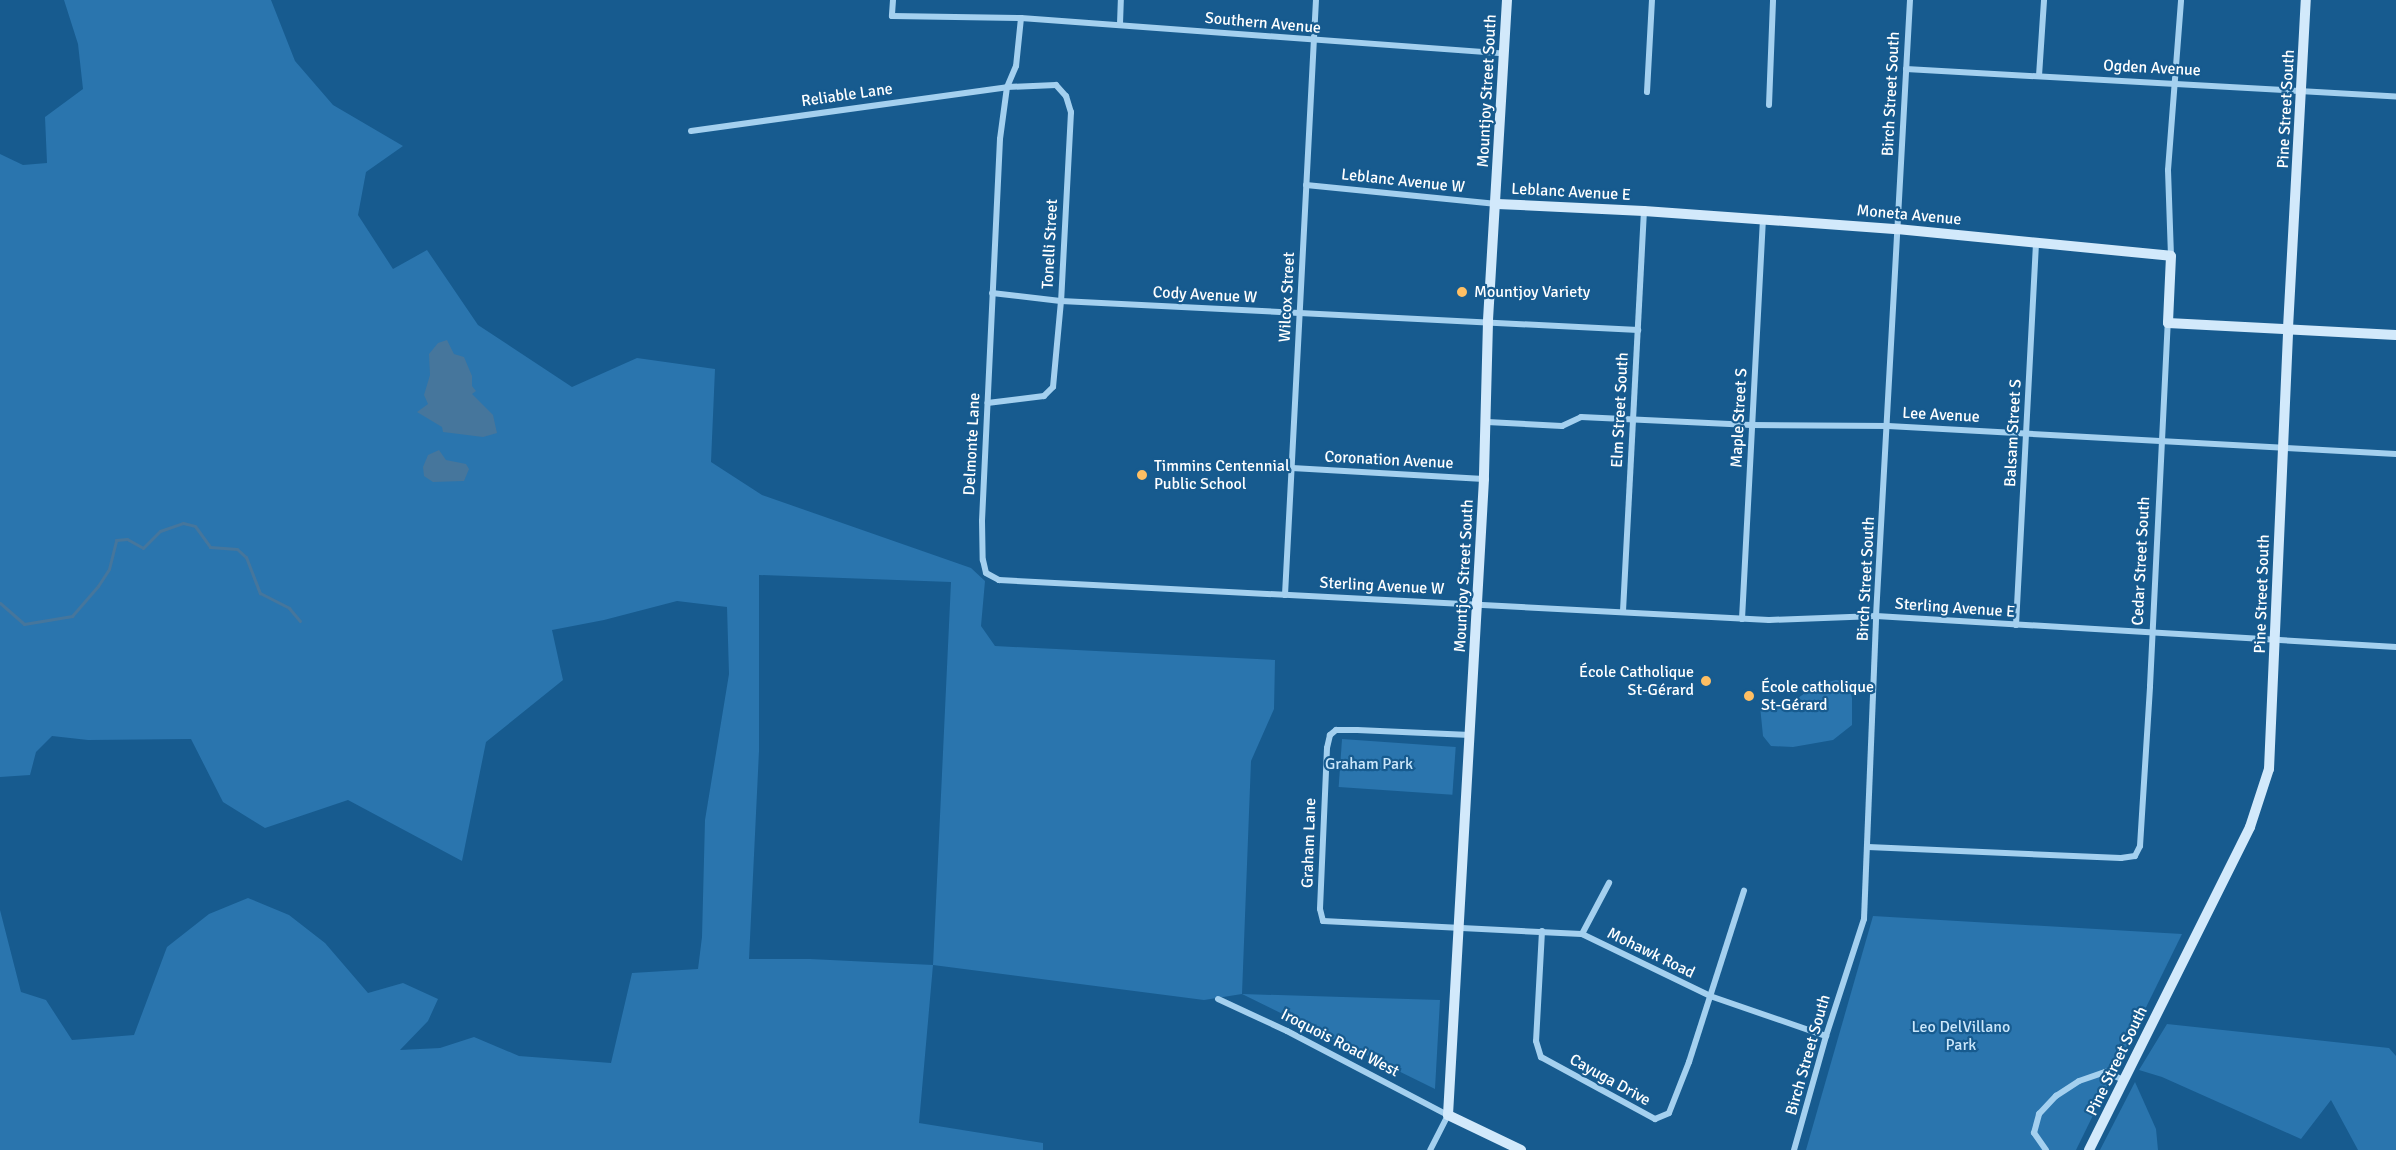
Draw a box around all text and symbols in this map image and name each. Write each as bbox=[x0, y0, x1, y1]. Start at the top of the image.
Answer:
street label: Southern Avenue bbox=[1204, 8, 1322, 38]
street label: Mountjoy Street South bbox=[1473, 14, 1501, 168]
street label: Birch Street South bbox=[1878, 31, 1904, 157]
street label: Pine Street South bbox=[2273, 49, 2299, 169]
street label: Ogden Avenue bbox=[2103, 56, 2201, 80]
street label: Reliable Lane bbox=[800, 79, 894, 111]
street label: Leblanc Avenue W bbox=[1340, 165, 1466, 197]
street label: Leblanc Avenue E bbox=[1511, 179, 1631, 205]
street label: Tonelli Street bbox=[1038, 198, 1062, 290]
street label: Moneta Avenue bbox=[1856, 201, 1962, 229]
street label: Wilcox Street bbox=[1275, 251, 1299, 343]
place label: Mountjoy Variety bbox=[1474, 282, 1590, 302]
street label: Cody Avenue W bbox=[1152, 283, 1258, 307]
marker: Mountjoy Variety bbox=[1455, 285, 1469, 299]
street label: Elm Street South bbox=[1607, 352, 1633, 468]
street label: Maple Street S bbox=[1727, 368, 1751, 468]
street label: Balsam Street S bbox=[2001, 379, 2025, 487]
street label: Delmonte Lane bbox=[960, 392, 984, 496]
street label: Lee Avenue bbox=[1902, 403, 1980, 427]
street label: Coronation Avenue bbox=[1324, 447, 1454, 473]
place label: Timmins Centennial Public School bbox=[1154, 456, 1290, 494]
marker: Timmins Centennial Public School bbox=[1135, 468, 1149, 482]
street label: Cedar Street South bbox=[2128, 496, 2154, 626]
street label: Mountjoy Street South bbox=[1450, 499, 1478, 653]
street label: Birch Street South bbox=[1853, 516, 1879, 642]
street label: Pine Street South bbox=[2250, 534, 2274, 654]
street label: Sterling Avenue W bbox=[1319, 573, 1445, 599]
street label: Sterling Avenue E bbox=[1894, 594, 2016, 622]
place label: École Catholique St-Gérard bbox=[1579, 662, 1694, 700]
marker: École Catholique St-Gérard bbox=[1699, 674, 1713, 688]
place label: École catholique St-Gérard bbox=[1761, 677, 1874, 715]
marker: École catholique St-Gérard bbox=[1742, 689, 1756, 703]
park label: Graham Park bbox=[1325, 754, 1413, 774]
street label: Graham Lane bbox=[1298, 798, 1320, 888]
street label: Mohawk Road bbox=[1604, 923, 1698, 983]
street label: Birch Street South bbox=[1782, 992, 1834, 1118]
street label: Pine Street South bbox=[2082, 1003, 2152, 1119]
street label: Iroquois Road West bbox=[1278, 1005, 1402, 1081]
park label: Leo DelVillano Park bbox=[1912, 1017, 2010, 1055]
street label: Cayuga Drive bbox=[1566, 1050, 1654, 1110]

